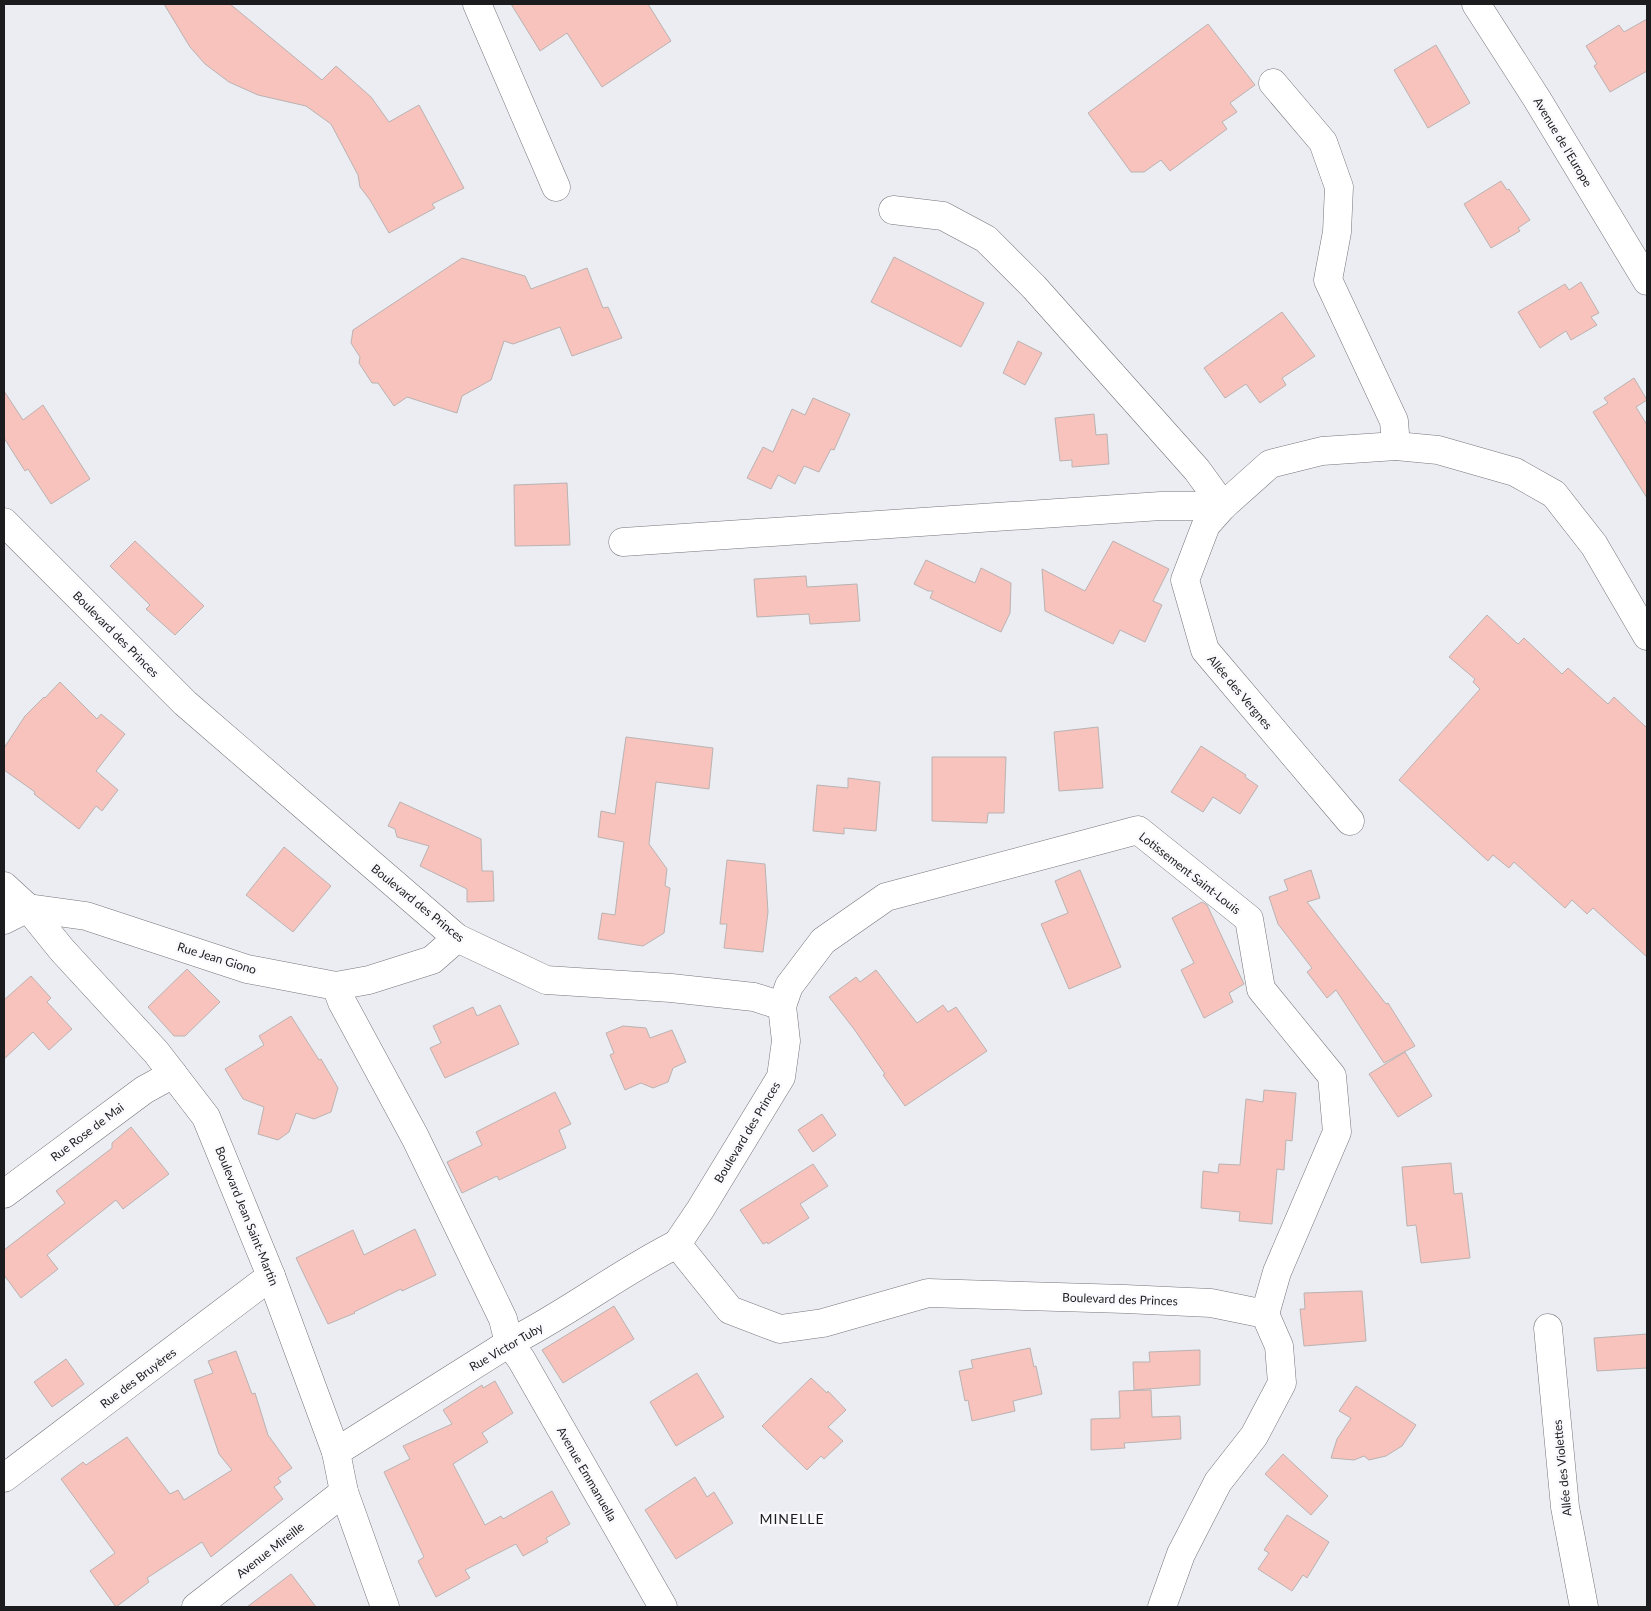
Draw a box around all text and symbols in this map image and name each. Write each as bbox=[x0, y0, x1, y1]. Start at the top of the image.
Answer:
street label: Avenue de l'Europe bbox=[1530, 95, 1596, 189]
street label: Boulevard des Princes bbox=[70, 588, 162, 680]
street label: Allée des Vergnes bbox=[1204, 652, 1276, 732]
street label: Lotissement Saint-Louis bbox=[1136, 829, 1244, 917]
street label: Boulevard des Princes bbox=[368, 861, 468, 945]
street label: Rue Jean Giono bbox=[176, 939, 259, 977]
street label: Boulevard des Princes bbox=[711, 1079, 783, 1185]
street label: Rue Rose de Mai bbox=[47, 1100, 127, 1164]
street label: Boulevard Jean Saint-Martin bbox=[212, 1144, 282, 1288]
street label: Boulevard des Princes bbox=[1062, 1289, 1178, 1309]
street label: Rue Victor Tuby bbox=[466, 1319, 546, 1374]
street label: Rue des Bruyères bbox=[97, 1345, 179, 1411]
street label: Allée des Violettes bbox=[1549, 1419, 1575, 1517]
street label: Avenue Emmanuella bbox=[554, 1424, 620, 1524]
district label: MINELLE bbox=[759, 1510, 825, 1527]
street label: Avenue Mireille bbox=[233, 1519, 307, 1581]

